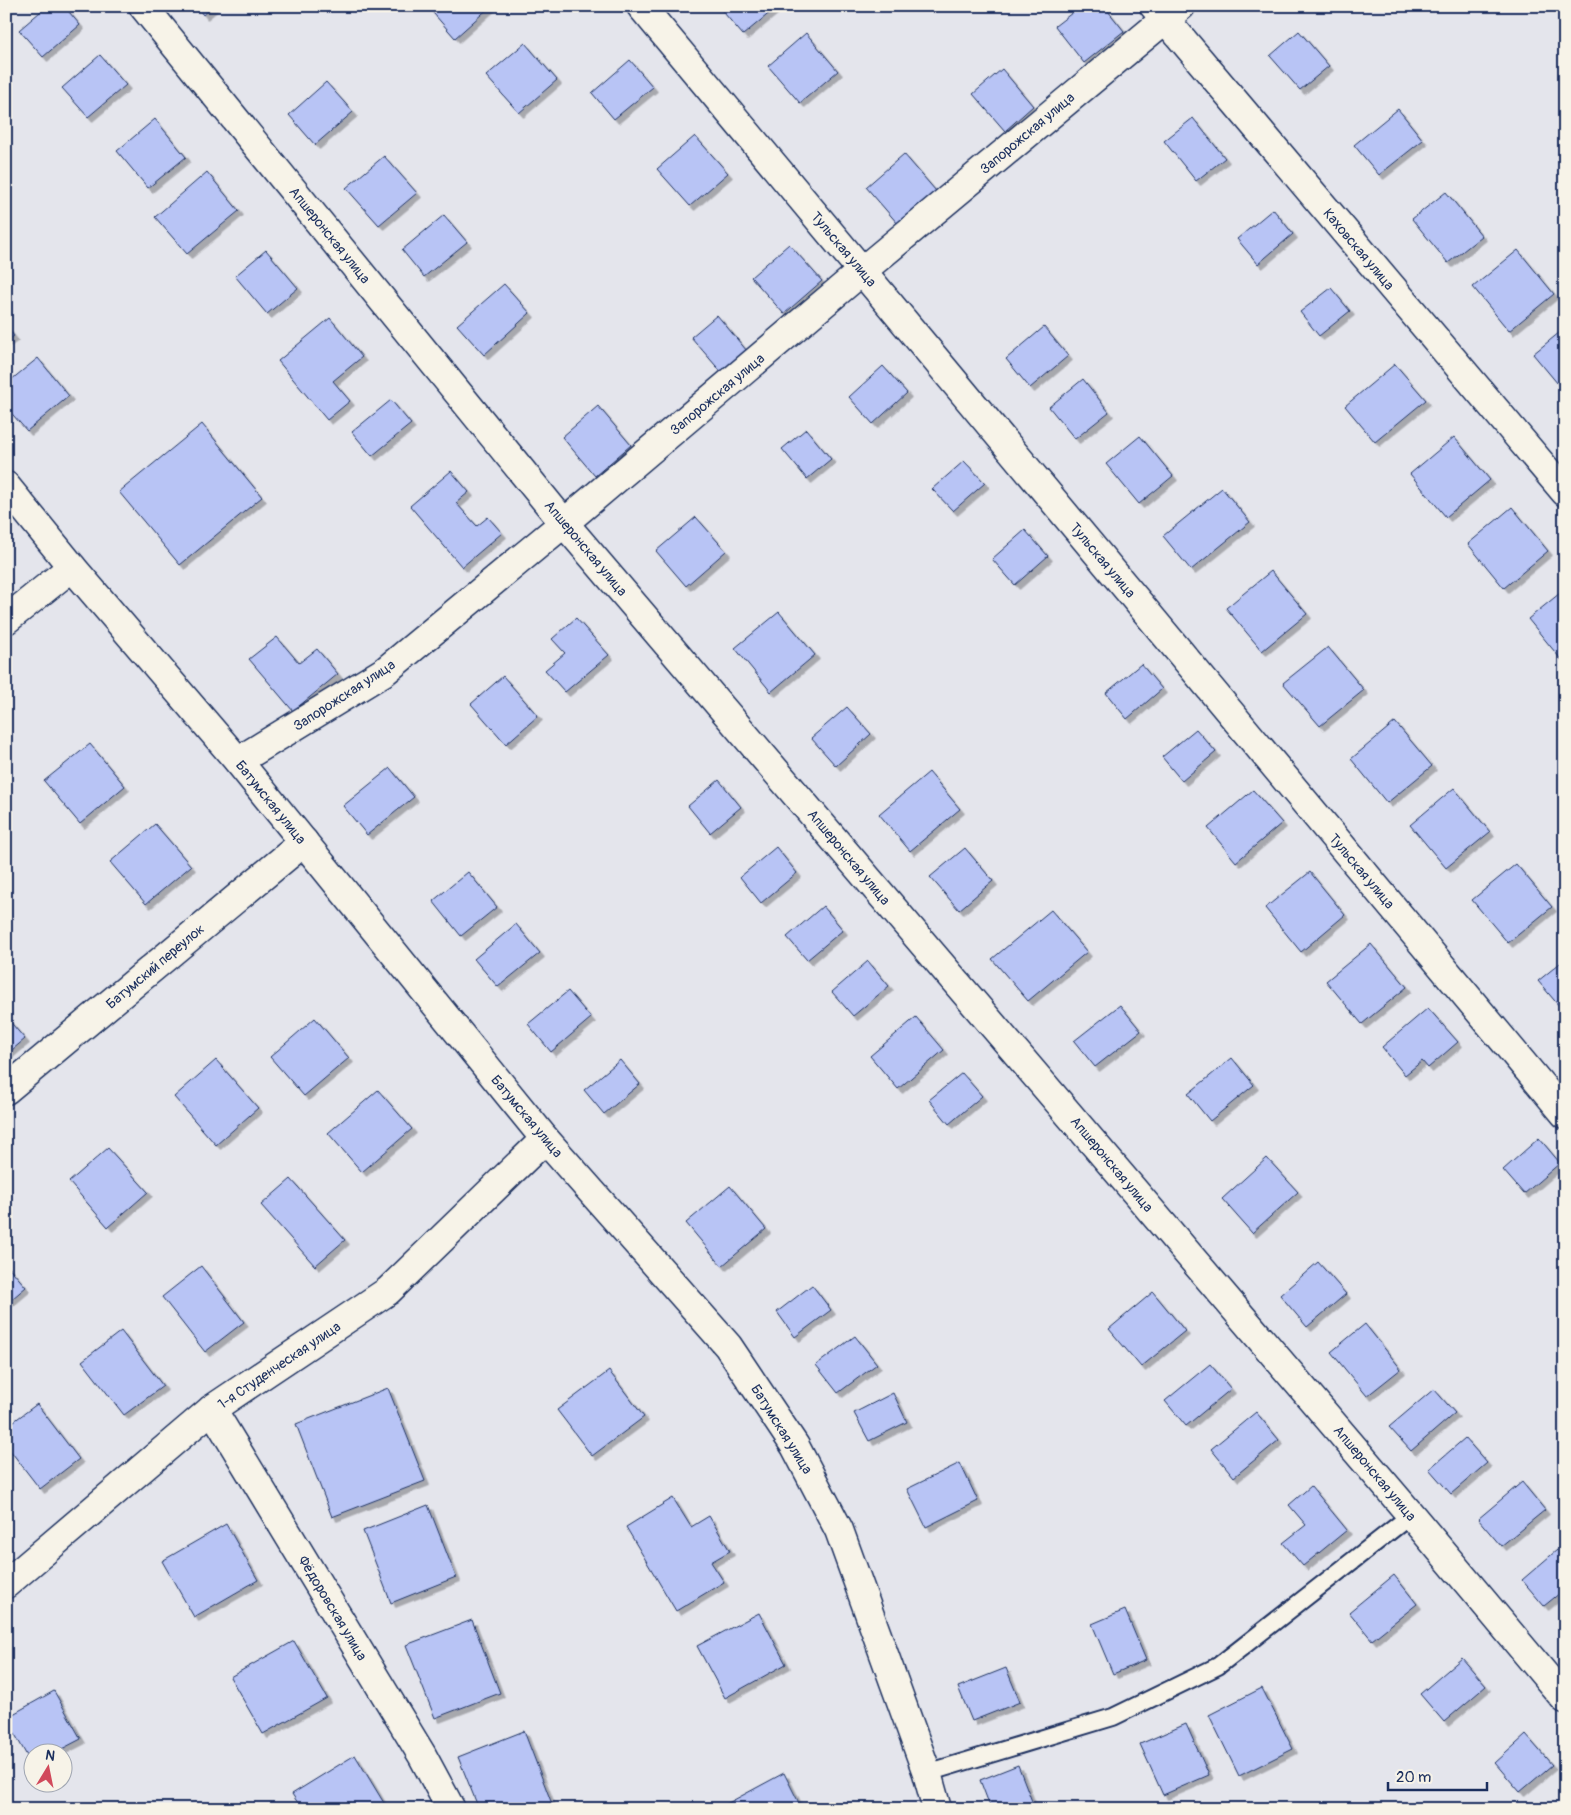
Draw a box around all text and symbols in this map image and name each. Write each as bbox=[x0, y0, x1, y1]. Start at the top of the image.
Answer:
street label: Запорожская улица bbox=[977, 89, 1078, 178]
street label: Апшеронская улица bbox=[285, 184, 374, 287]
street label: Каховская улица bbox=[1320, 205, 1398, 294]
street label: Тульская улица bbox=[807, 208, 880, 290]
street label: Запорожская улица bbox=[667, 350, 768, 439]
street label: Апшеронская улица bbox=[541, 497, 631, 600]
street label: Тульская улица bbox=[1066, 519, 1139, 601]
street label: Запорожская улица bbox=[290, 656, 398, 735]
street label: Батумская улица bbox=[232, 757, 309, 847]
street label: Апшеронская улица bbox=[804, 806, 894, 909]
street label: Тульская улица bbox=[1325, 830, 1398, 912]
street label: Батумский переулок bbox=[103, 920, 208, 1012]
street label: Батумская улица bbox=[487, 1072, 566, 1161]
street label: Апшеронская улица bbox=[1067, 1113, 1157, 1216]
street label: 1-я Студенческая улица bbox=[215, 1318, 344, 1413]
street label: Батумская улица bbox=[747, 1381, 816, 1477]
street label: Апшеронская улица bbox=[1330, 1422, 1420, 1525]
street label: Фёдоровская улица bbox=[295, 1553, 371, 1664]
north arrow bbox=[22, 1742, 72, 1792]
text: N bbox=[44, 1746, 56, 1765]
scale bar bbox=[1388, 1760, 1487, 1792]
text: 20 m bbox=[1396, 1768, 1431, 1787]

